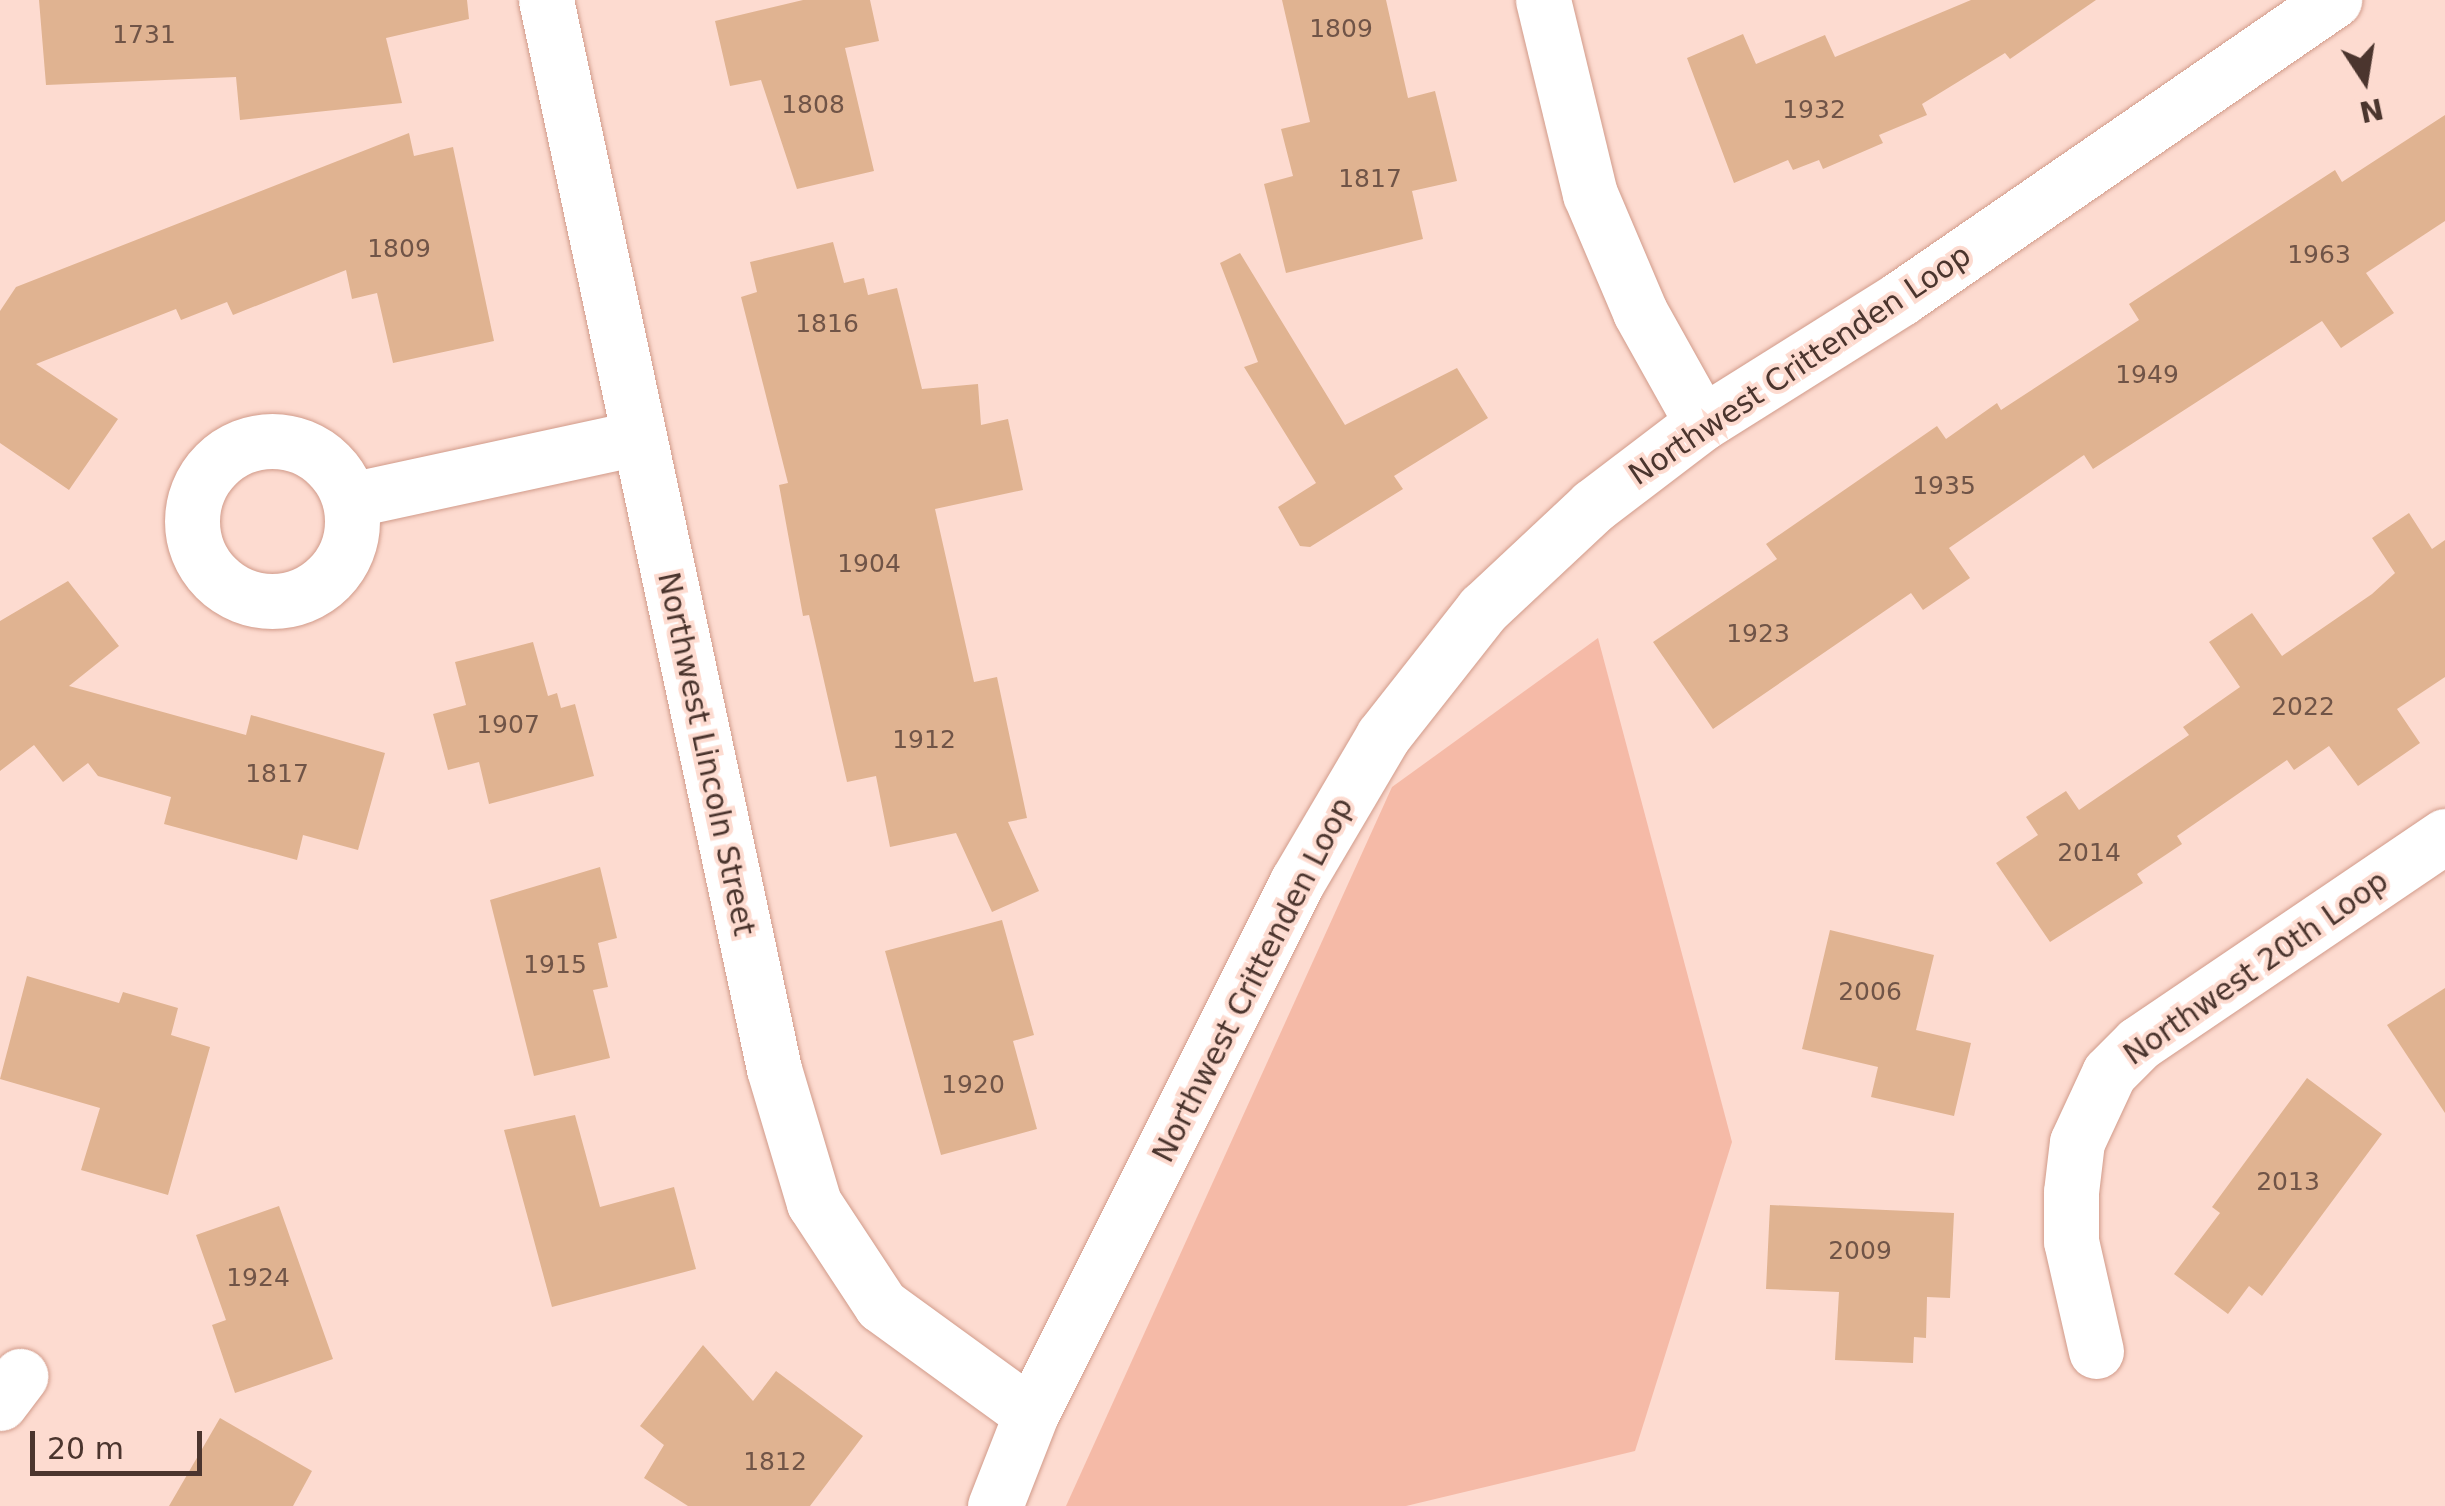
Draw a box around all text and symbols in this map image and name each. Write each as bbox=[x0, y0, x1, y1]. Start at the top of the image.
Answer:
house number: 1809 bbox=[1309, 14, 1373, 44]
house number: 1731 bbox=[112, 20, 176, 50]
north arrow bbox=[2315, 30, 2415, 130]
house number: 1808 bbox=[781, 90, 845, 120]
text: N bbox=[2356, 91, 2386, 128]
house number: 1932 bbox=[1782, 95, 1846, 125]
house number: 1817 bbox=[1338, 164, 1402, 194]
house number: 1809 bbox=[367, 234, 431, 264]
street label: Northwest Crittenden Loop bbox=[1622, 237, 1978, 493]
house number: 1963 bbox=[2287, 240, 2351, 270]
house number: 1816 bbox=[795, 309, 859, 339]
house number: 1949 bbox=[2115, 360, 2179, 390]
house number: 1935 bbox=[1912, 471, 1976, 501]
house number: 1904 bbox=[837, 549, 901, 579]
street label: Northwest Lincoln Street bbox=[650, 569, 762, 939]
house number: 1923 bbox=[1726, 619, 1790, 649]
house number: 2022 bbox=[2271, 692, 2335, 722]
house number: 1907 bbox=[476, 710, 540, 740]
house number: 1912 bbox=[892, 725, 956, 755]
house number: 1817 bbox=[245, 759, 309, 789]
street label: Northwest Crittenden Loop bbox=[1145, 792, 1361, 1168]
house number: 2014 bbox=[2057, 838, 2121, 868]
street label: Northwest 20th Loop bbox=[2117, 863, 2395, 1073]
house number: 1915 bbox=[523, 950, 587, 980]
house number: 2006 bbox=[1838, 977, 1902, 1007]
house number: 1920 bbox=[941, 1070, 1005, 1100]
house number: 2013 bbox=[2256, 1167, 2320, 1197]
house number: 2009 bbox=[1828, 1236, 1892, 1266]
house number: 1924 bbox=[226, 1263, 290, 1293]
scale bar bbox=[35, 1411, 208, 1473]
text: 20 m bbox=[47, 1431, 124, 1466]
house number: 1812 bbox=[743, 1447, 807, 1477]

